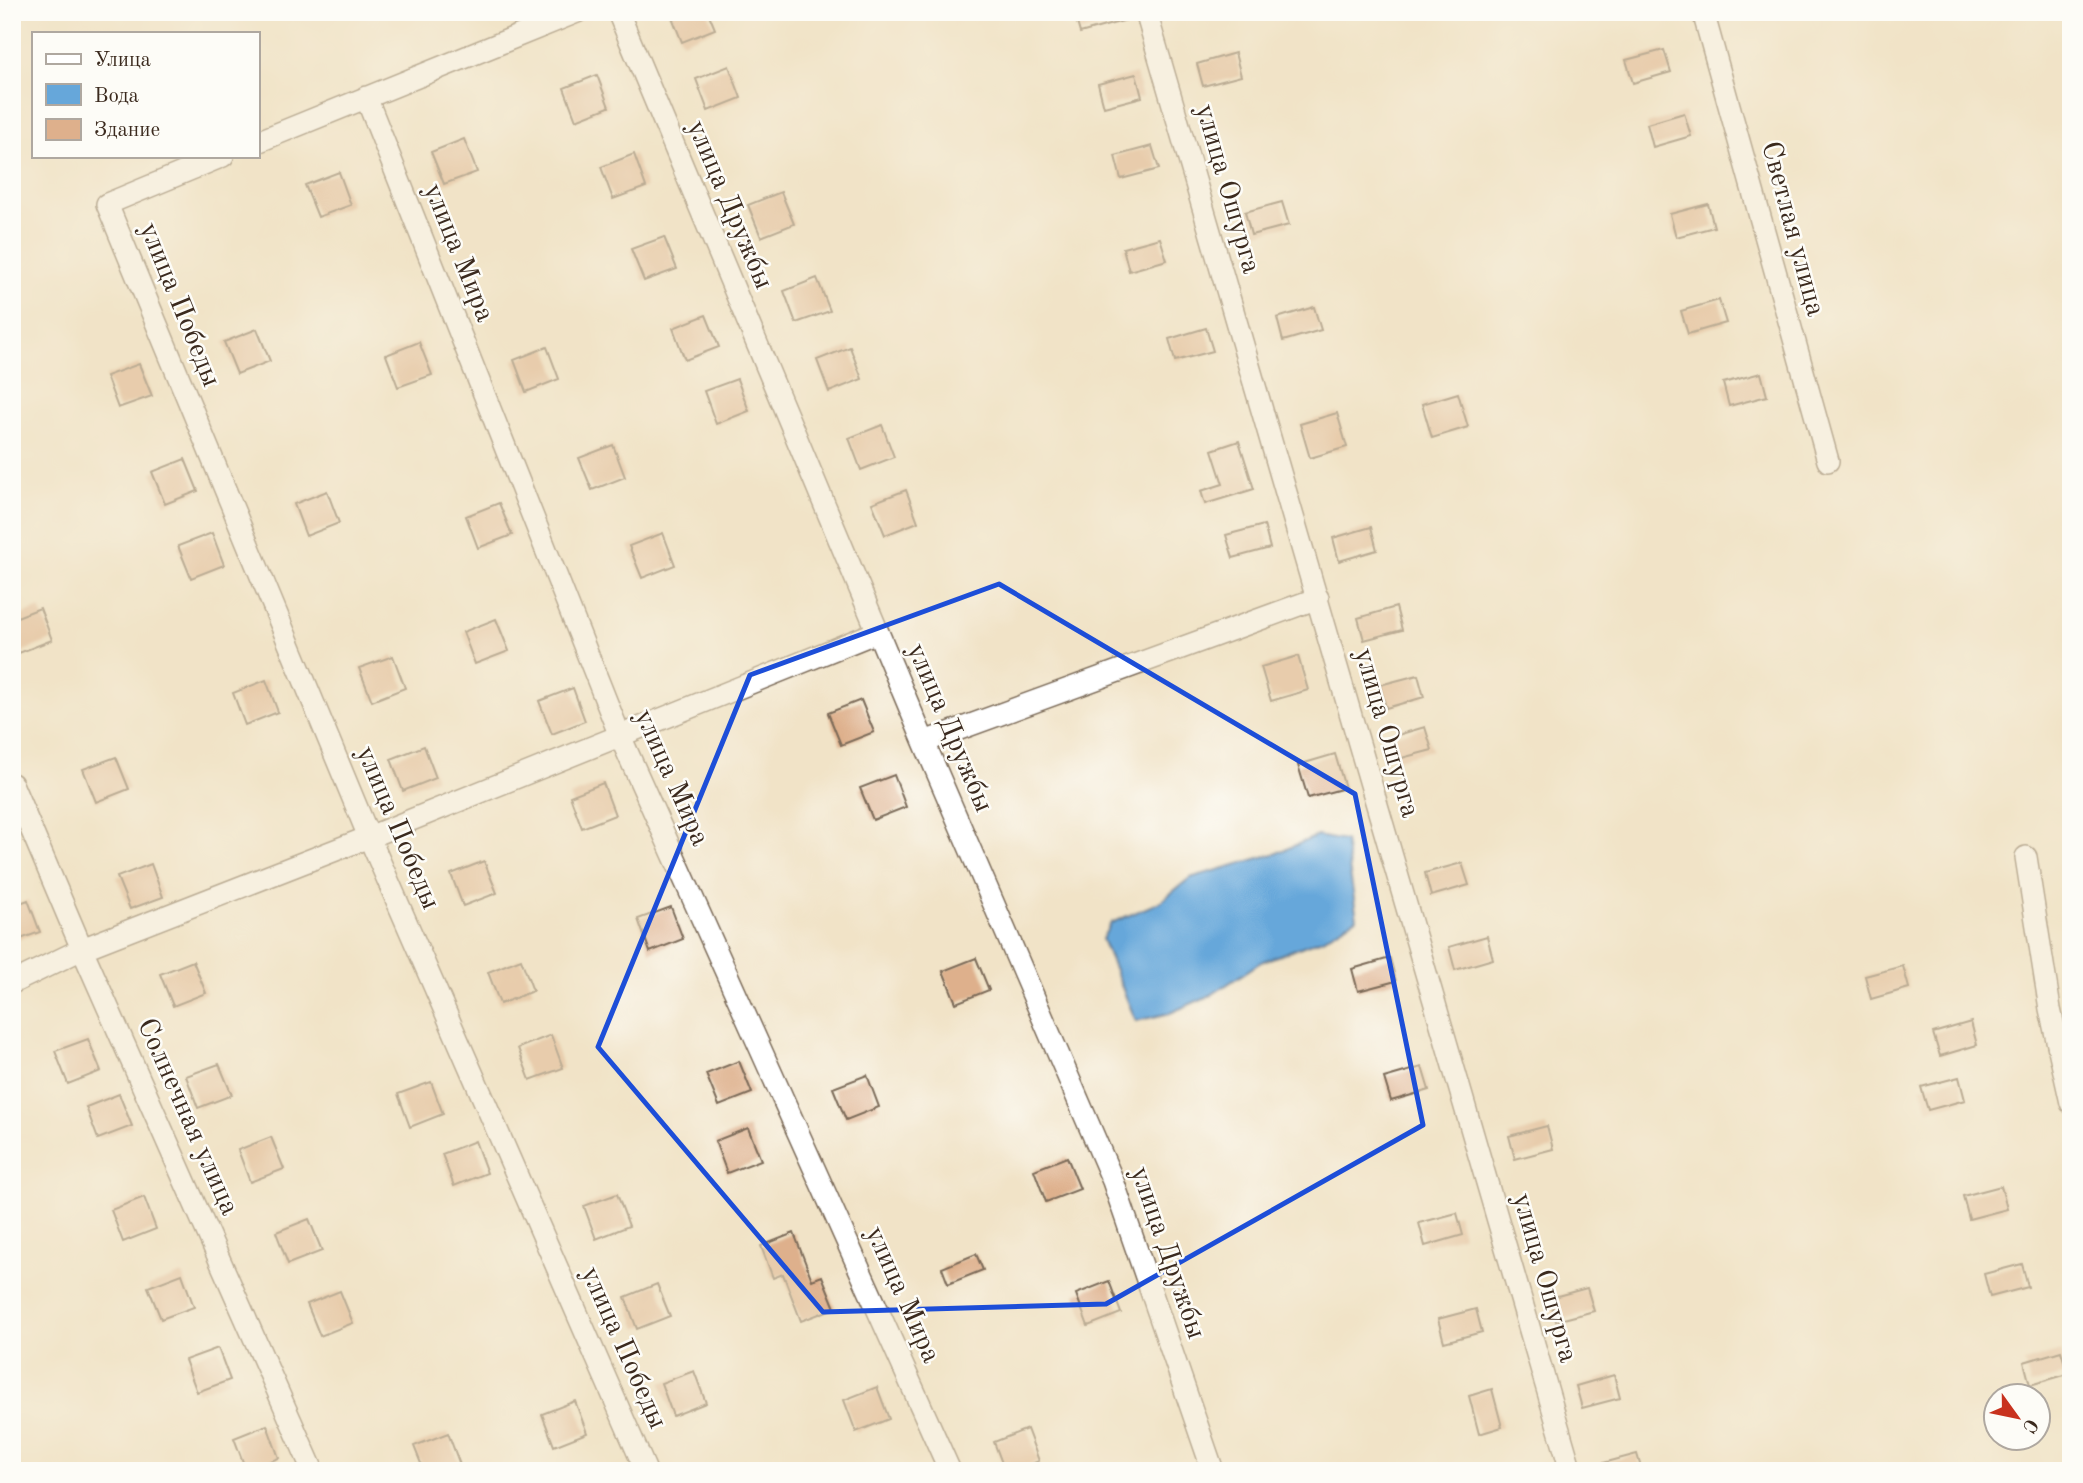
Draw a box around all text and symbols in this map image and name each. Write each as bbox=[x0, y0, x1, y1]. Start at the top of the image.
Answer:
legend bbox=[32, 32, 259, 158]
text: Улица bbox=[94, 50, 151, 71]
text: Вода bbox=[94, 86, 139, 107]
street label: улица Ошурга bbox=[1189, 101, 1265, 277]
street label: улица Дружбы bbox=[681, 116, 777, 294]
text: Здание bbox=[94, 120, 160, 141]
street label: Светлая улица bbox=[1755, 139, 1829, 320]
street label: улица Мира bbox=[418, 180, 498, 326]
street label: улица Победы bbox=[133, 219, 225, 391]
street label: улица Дружбы bbox=[901, 639, 997, 817]
street label: улица Ошурга bbox=[1348, 645, 1424, 821]
street label: улица Мира bbox=[628, 705, 714, 851]
street label: улица Победы bbox=[350, 742, 444, 914]
street label: Солнечная улица bbox=[131, 1014, 243, 1220]
street label: улица Дружбы bbox=[1124, 1163, 1210, 1343]
street label: улица Ошурга bbox=[1506, 1190, 1582, 1366]
street label: улица Мира bbox=[859, 1222, 945, 1368]
street label: улица Победы bbox=[575, 1263, 671, 1433]
north arrow bbox=[1982, 1382, 2052, 1452]
text: С bbox=[2018, 1414, 2041, 1435]

